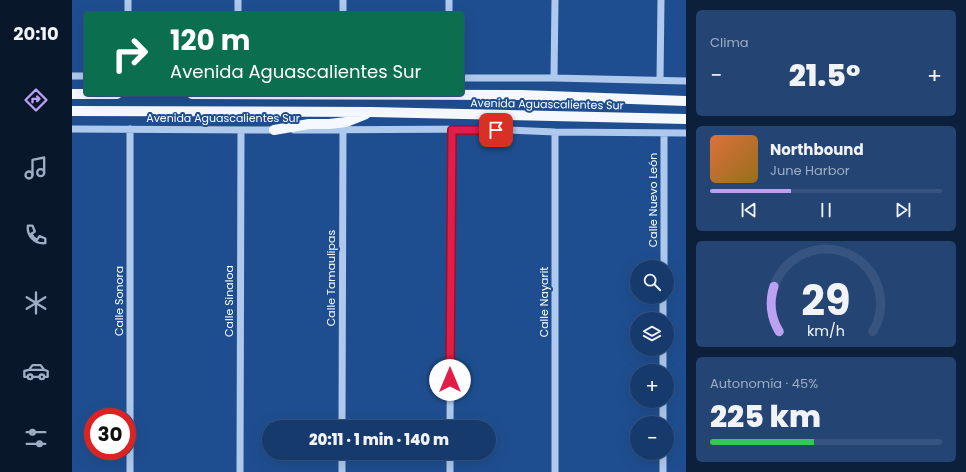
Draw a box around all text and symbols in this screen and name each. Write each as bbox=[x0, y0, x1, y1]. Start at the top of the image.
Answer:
text: 20:10 bbox=[13, 21, 59, 46]
text: 120 m bbox=[170, 21, 250, 60]
icon: right bbox=[104, 28, 156, 80]
text: Clima bbox=[710, 33, 749, 52]
text: 21.5° bbox=[789, 54, 860, 97]
text: Avenida Aguascalientes Sur bbox=[170, 59, 421, 84]
text: − bbox=[710, 60, 722, 91]
text: + bbox=[927, 60, 942, 91]
icon: directions bbox=[22, 86, 50, 114]
street label: Avenida Aguascalientes Sur bbox=[470, 95, 624, 113]
street label: Avenida Aguascalientes Sur bbox=[146, 110, 300, 126]
pin bbox=[479, 113, 513, 147]
icon: arrive bbox=[485, 119, 507, 141]
text: Northbound bbox=[770, 139, 864, 160]
street label: Calle Nuevo León bbox=[645, 153, 661, 247]
icon: music bbox=[22, 154, 50, 182]
text: June Harbor bbox=[770, 161, 850, 180]
icon: previous bbox=[738, 199, 760, 221]
icon: pause bbox=[815, 199, 837, 221]
icon: next bbox=[892, 199, 914, 221]
icon: phone bbox=[22, 221, 50, 249]
street label: Calle Tamaulipas bbox=[323, 230, 339, 326]
map controls bbox=[630, 260, 674, 460]
button: search bbox=[630, 260, 674, 304]
street label: Calle Sinaloa bbox=[221, 265, 237, 337]
street label: Calle Sonora bbox=[111, 266, 127, 336]
street label: Calle Nayarit bbox=[536, 267, 552, 337]
text: 29 bbox=[801, 271, 851, 330]
icon: climate bbox=[22, 289, 50, 317]
button: layers bbox=[630, 312, 674, 356]
text: km/h bbox=[807, 320, 845, 340]
icon: car bbox=[22, 357, 50, 385]
position arrow bbox=[429, 359, 471, 401]
button: + bbox=[630, 364, 674, 408]
text: Autonomía · 45% bbox=[710, 374, 818, 393]
text: 225 km bbox=[710, 395, 821, 438]
speed limit sign: 30 bbox=[84, 408, 136, 460]
button: − bbox=[630, 416, 674, 460]
icon: filters bbox=[22, 424, 50, 452]
text: 20:11 · 1 min · 140 m bbox=[309, 429, 449, 450]

